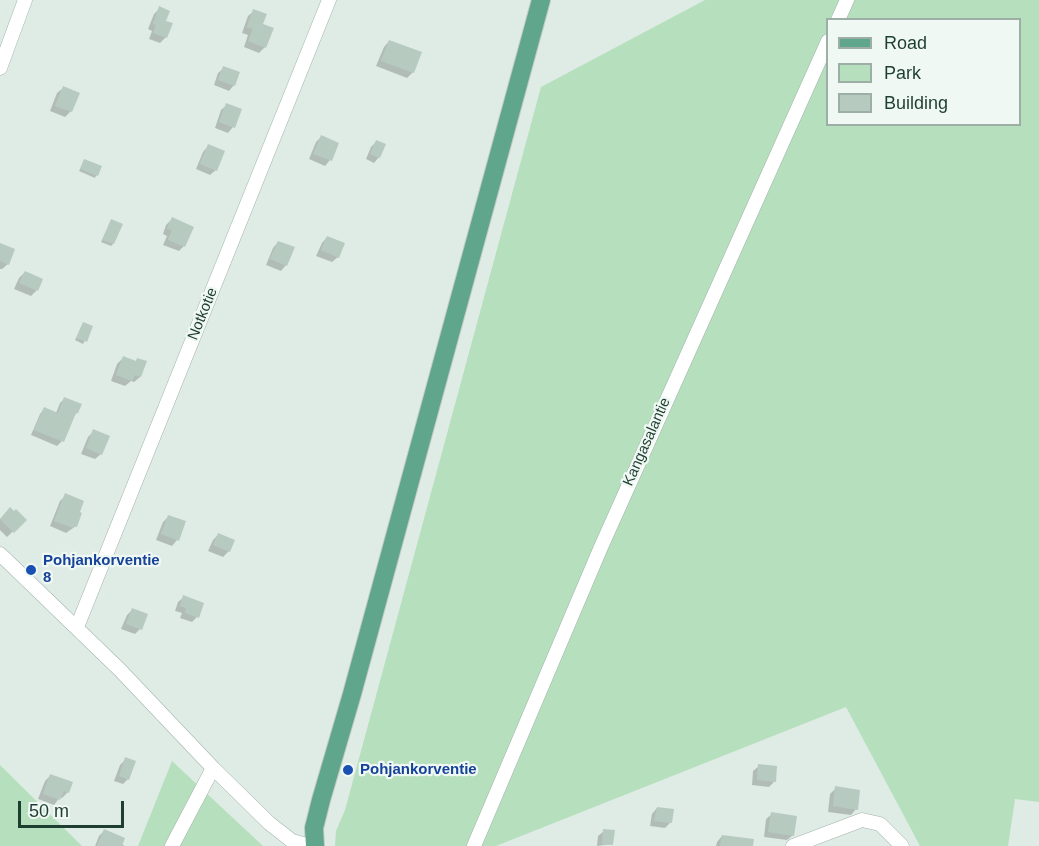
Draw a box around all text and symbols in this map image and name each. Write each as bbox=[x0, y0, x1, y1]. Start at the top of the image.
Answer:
legend bbox=[826, 18, 1021, 126]
text: Road bbox=[884, 33, 927, 53]
text: Park bbox=[884, 63, 921, 83]
text: Building bbox=[884, 93, 948, 113]
street label: Notkotie bbox=[184, 285, 222, 343]
street label: Kangasalantie bbox=[619, 395, 675, 489]
place label: Pohjankorventie 8 bbox=[43, 552, 160, 587]
marker: Pohjankorventie 8 bbox=[24, 563, 38, 577]
place label: Pohjankorventie bbox=[360, 761, 477, 779]
marker: Pohjankorventie bbox=[341, 763, 355, 777]
scale bar bbox=[21, 789, 128, 827]
text: 50 m bbox=[29, 801, 69, 821]

